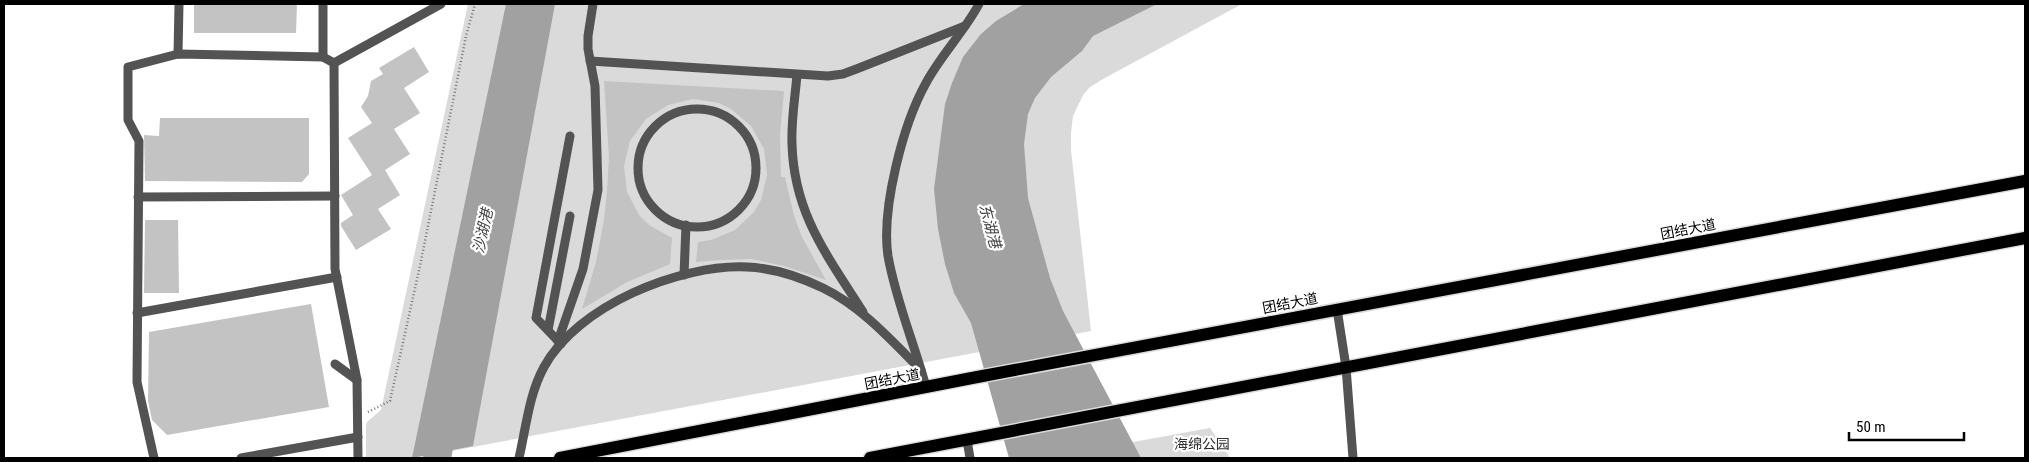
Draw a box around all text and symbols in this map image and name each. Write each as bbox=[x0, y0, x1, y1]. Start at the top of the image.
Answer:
water label: 东湖港 bbox=[975, 202, 1005, 252]
water label: 沙湖港 bbox=[470, 205, 497, 255]
street label: 团结大道 bbox=[1659, 216, 1717, 242]
street label: 团结大道 bbox=[1261, 290, 1319, 316]
street label: 团结大道 bbox=[863, 366, 921, 392]
scale bar bbox=[1849, 410, 1964, 442]
text: 50 m bbox=[1856, 418, 1886, 436]
park label: 海绵公园 bbox=[1174, 436, 1230, 452]

